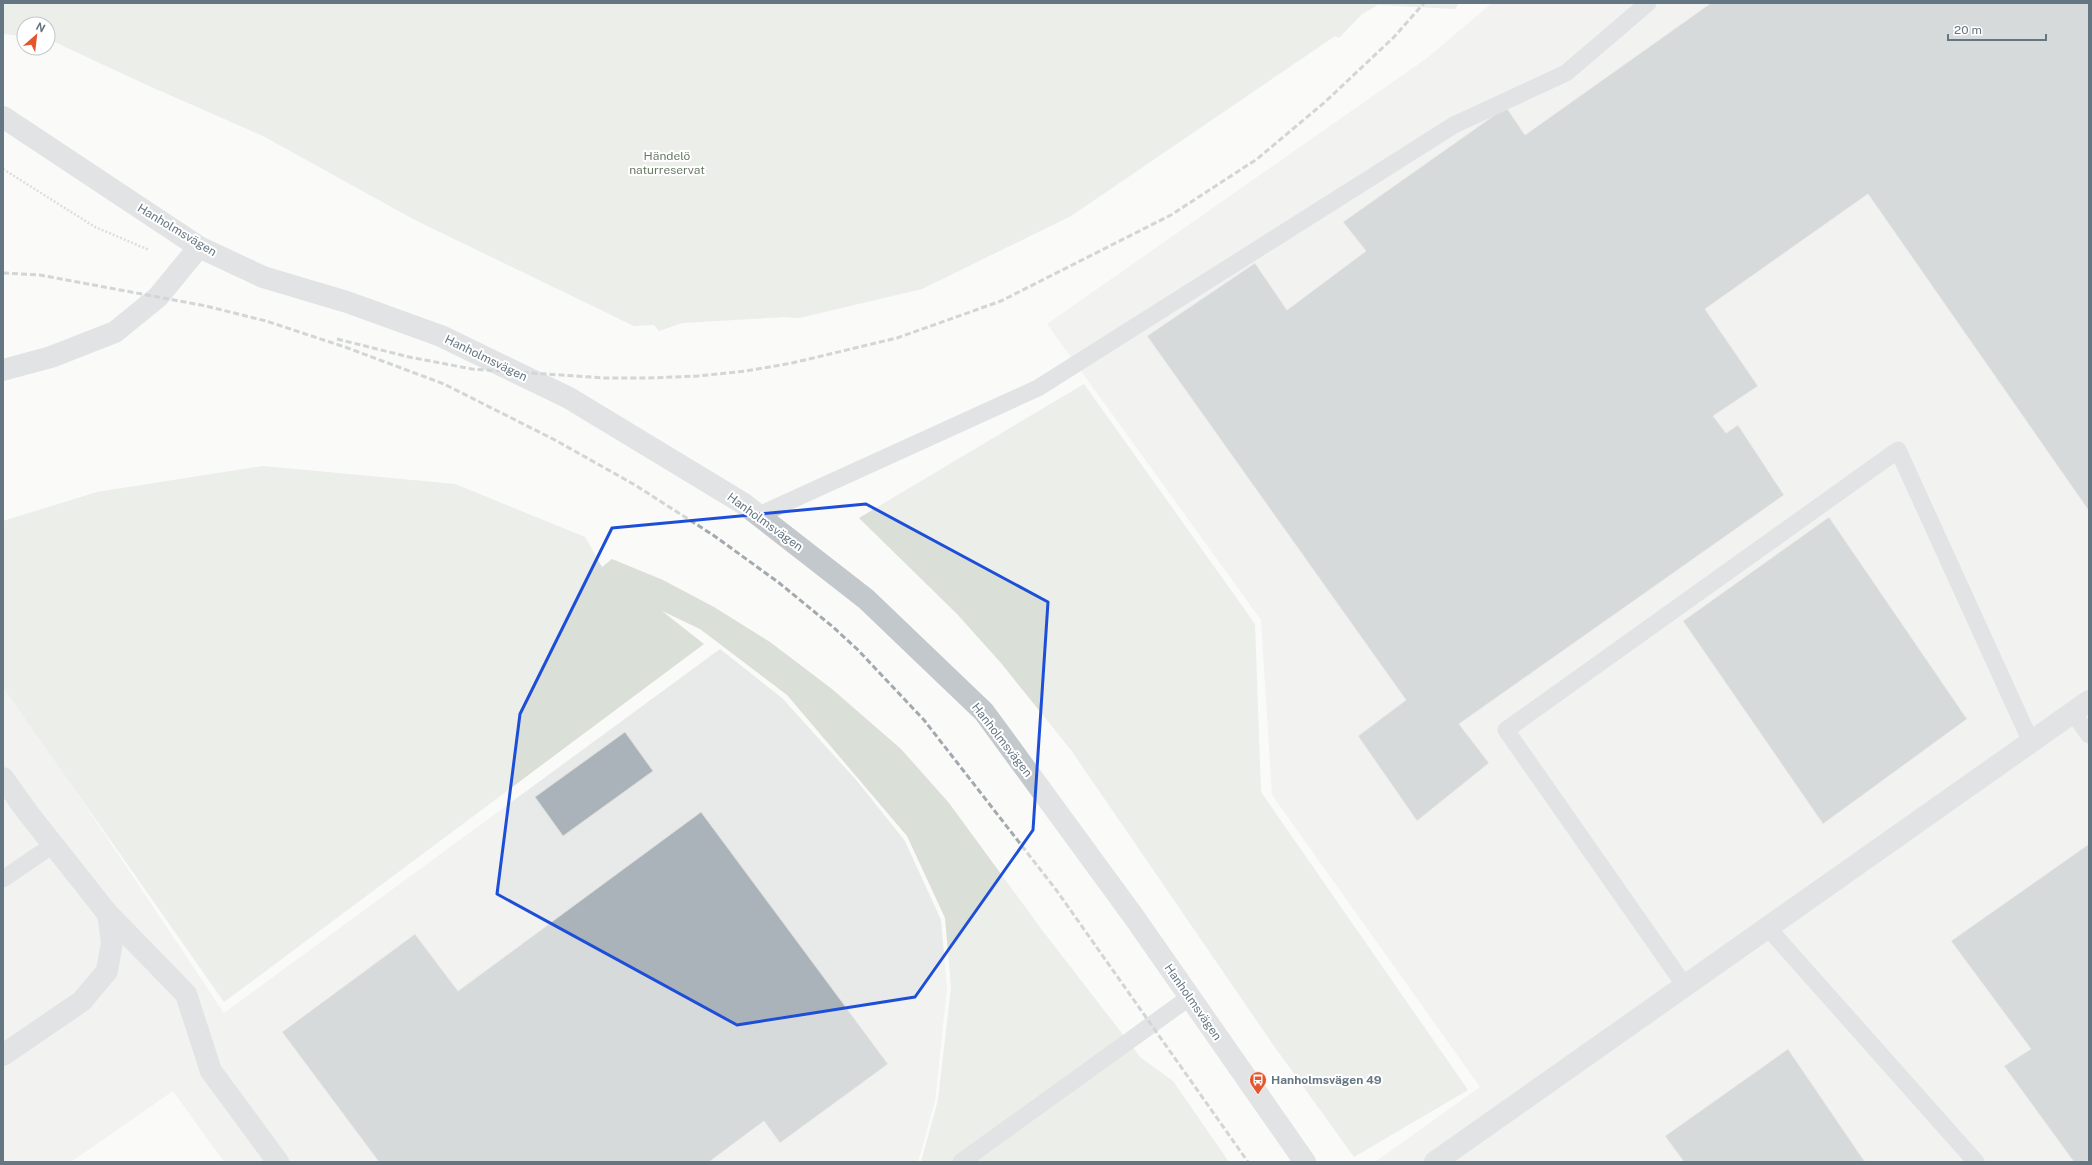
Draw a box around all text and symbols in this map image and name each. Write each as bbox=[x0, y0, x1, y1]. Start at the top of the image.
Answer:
north arrow bbox=[16, 16, 56, 56]
scale bar bbox=[1948, 16, 2046, 42]
text: N bbox=[34, 20, 47, 34]
text: 20 m bbox=[1954, 23, 1982, 37]
park label: Händelö naturreservat bbox=[629, 149, 705, 177]
street label: Hanholmsvägen bbox=[135, 201, 219, 259]
street label: Hanholmsvägen bbox=[443, 332, 530, 384]
street label: Hanholmsvägen bbox=[725, 490, 806, 554]
street label: Hanholmsvägen bbox=[969, 700, 1035, 780]
street label: Hanholmsvägen bbox=[1161, 961, 1225, 1043]
bus stop icon: Hanholmsvägen 49 bbox=[1248, 1070, 1268, 1095]
place label: Hanholmsvägen 49 bbox=[1271, 1073, 1382, 1087]

